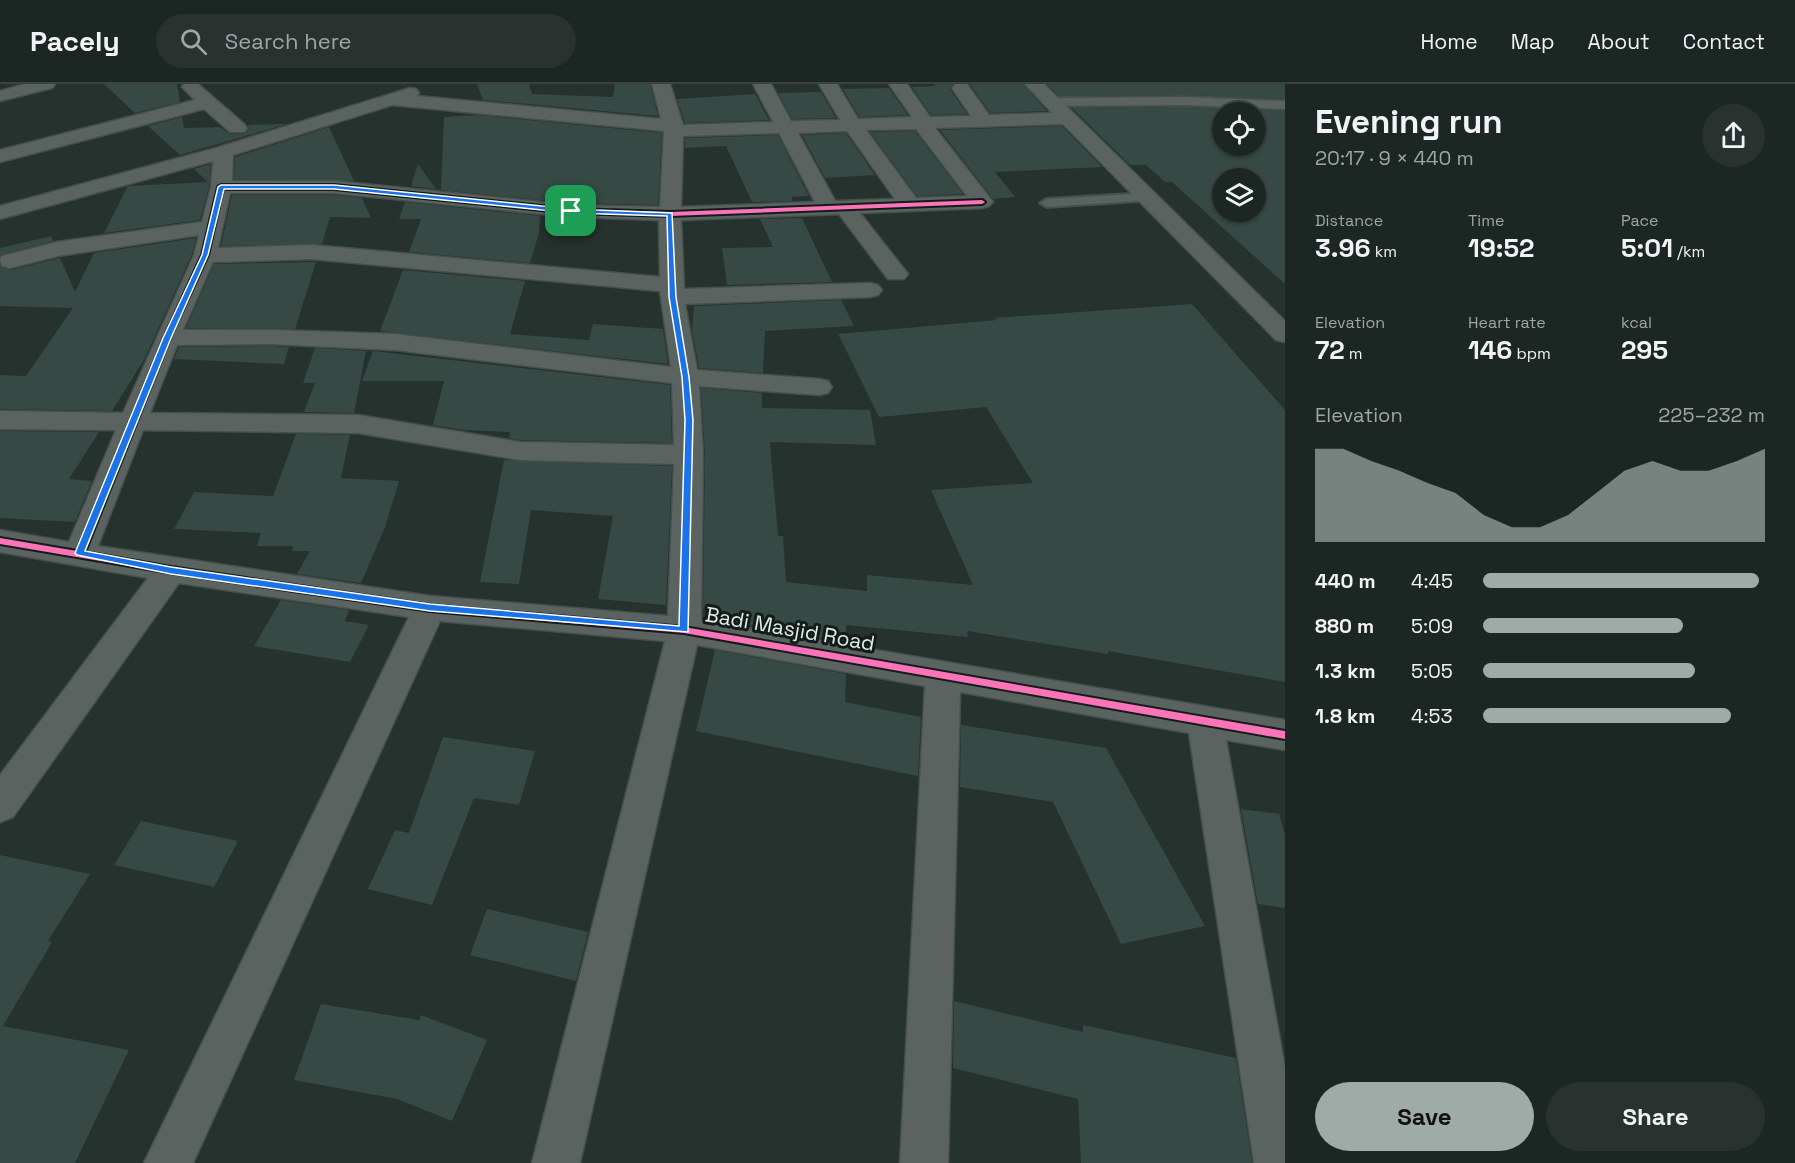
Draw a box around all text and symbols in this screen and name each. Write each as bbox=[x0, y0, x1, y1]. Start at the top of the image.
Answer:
search box bbox=[156, 14, 576, 68]
text: Pacely bbox=[30, 23, 120, 59]
icon: search bbox=[177, 25, 210, 58]
text: Search here bbox=[225, 27, 352, 55]
text: Home bbox=[1420, 28, 1478, 55]
text: Map bbox=[1511, 28, 1555, 55]
text: About bbox=[1588, 28, 1650, 55]
text: Contact bbox=[1683, 28, 1765, 55]
text: Evening run bbox=[1315, 101, 1503, 143]
map controls bbox=[1212, 102, 1266, 222]
button: locate bbox=[1212, 102, 1266, 156]
button: share bbox=[1702, 104, 1765, 167]
text: 20:17 · 9 × 440 m bbox=[1315, 145, 1474, 171]
button: layers bbox=[1212, 168, 1266, 222]
pin bbox=[545, 185, 596, 236]
icon: arrive bbox=[554, 194, 587, 227]
text: Distance bbox=[1315, 210, 1383, 231]
text: Time bbox=[1468, 210, 1504, 231]
text: Pace bbox=[1621, 210, 1658, 231]
text: 3.96 bbox=[1315, 231, 1371, 265]
text: 19:52 bbox=[1468, 231, 1534, 265]
text: 5:01 bbox=[1621, 231, 1673, 265]
text: km bbox=[1371, 241, 1397, 262]
text: /km bbox=[1673, 241, 1705, 262]
text: Elevation bbox=[1315, 312, 1385, 333]
text: Heart rate bbox=[1468, 312, 1546, 333]
text: kcal bbox=[1621, 312, 1652, 333]
text: 72 bbox=[1315, 333, 1345, 367]
text: 146 bbox=[1468, 333, 1512, 367]
text: 295 bbox=[1621, 333, 1668, 367]
text: m bbox=[1345, 343, 1363, 364]
text: bpm bbox=[1512, 343, 1551, 364]
text: Elevation bbox=[1315, 402, 1403, 428]
text: 225–232 m bbox=[1658, 402, 1765, 428]
text: 440 m bbox=[1315, 568, 1376, 594]
text: 4:45 bbox=[1411, 568, 1453, 594]
street label: Badi Masjid Road bbox=[703, 600, 877, 657]
text: 880 m bbox=[1315, 613, 1374, 639]
text: 5:09 bbox=[1411, 613, 1453, 639]
text: 1.3 km bbox=[1315, 658, 1376, 684]
text: 5:05 bbox=[1411, 658, 1453, 684]
text: 1.8 km bbox=[1315, 703, 1375, 729]
text: 4:53 bbox=[1411, 703, 1453, 729]
button: Save bbox=[1315, 1082, 1534, 1151]
button: Share bbox=[1546, 1082, 1765, 1151]

